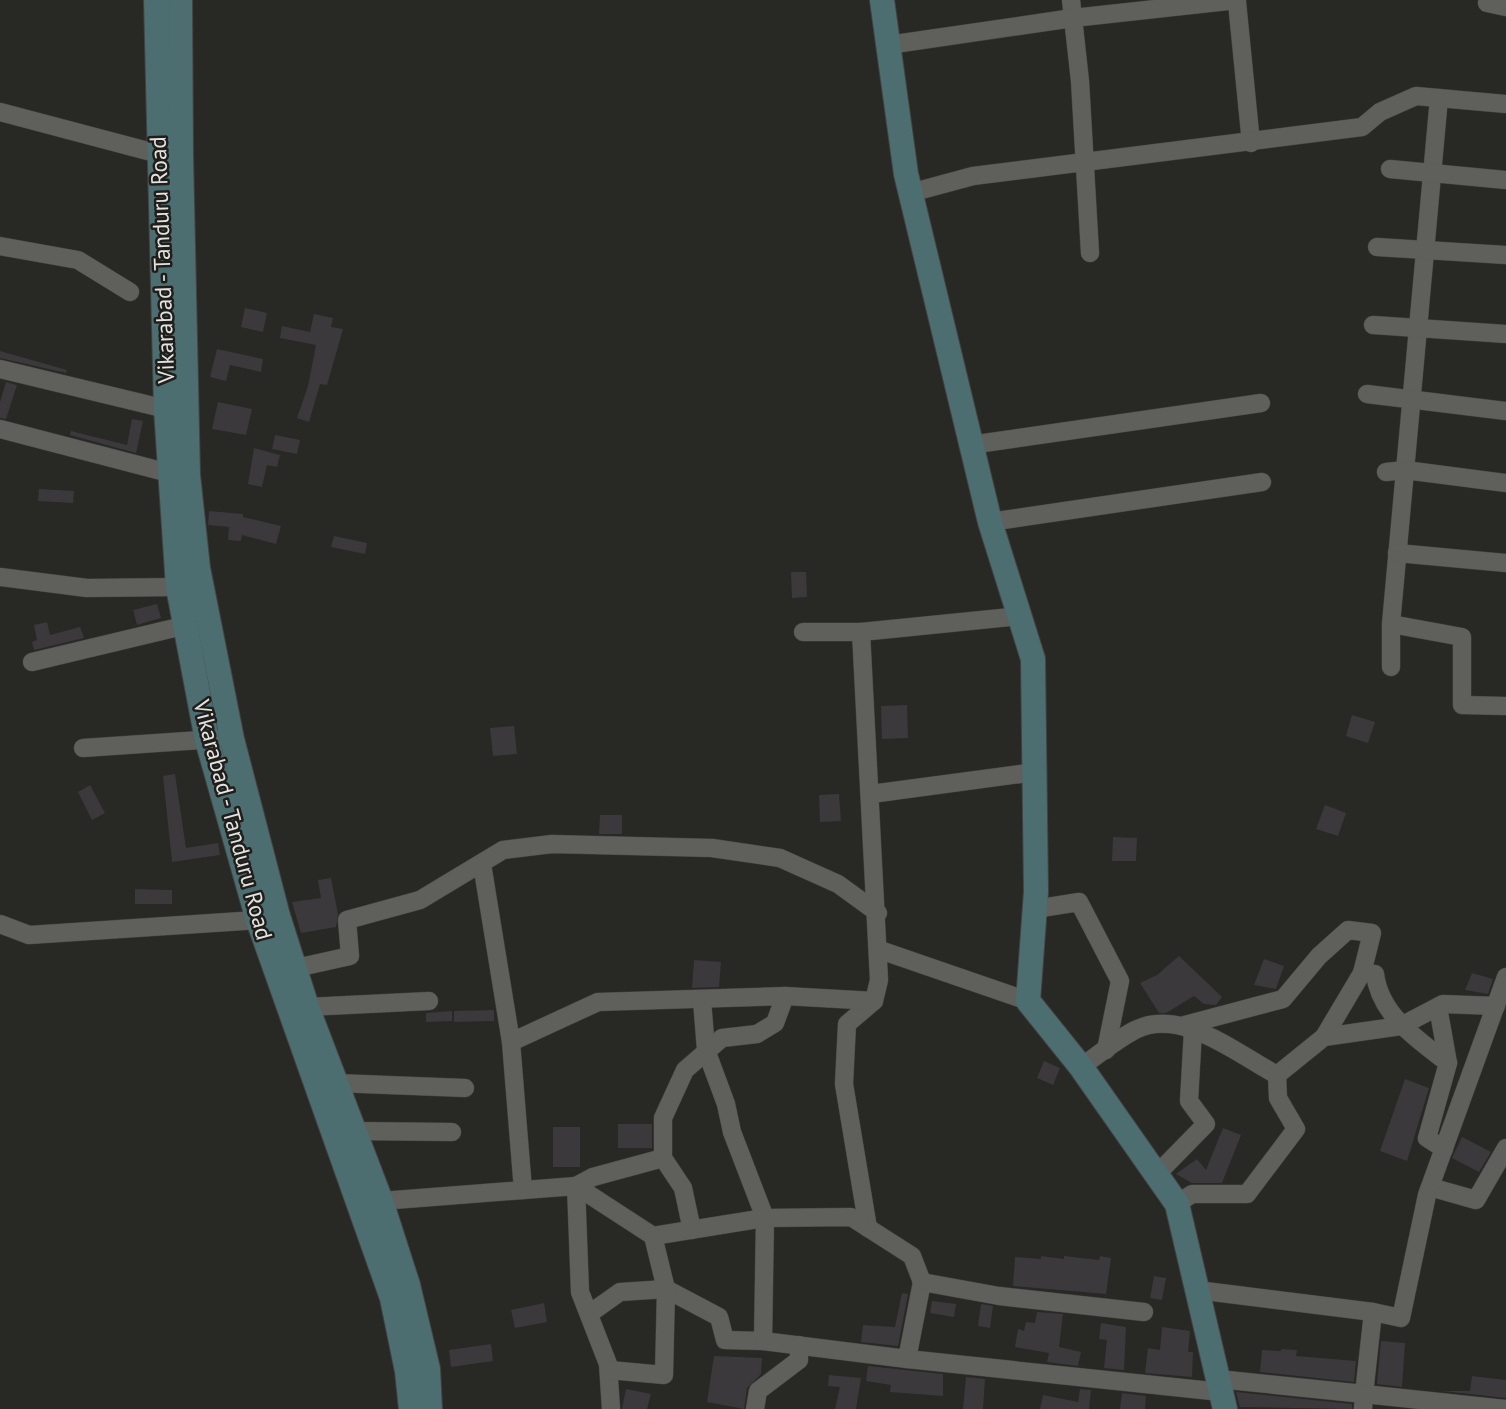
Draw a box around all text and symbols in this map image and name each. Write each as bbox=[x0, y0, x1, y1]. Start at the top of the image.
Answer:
street label: Vikarabad - Tanduru Road bbox=[143, 136, 180, 385]
street label: Vikarabad - Tanduru Road bbox=[187, 696, 280, 943]

